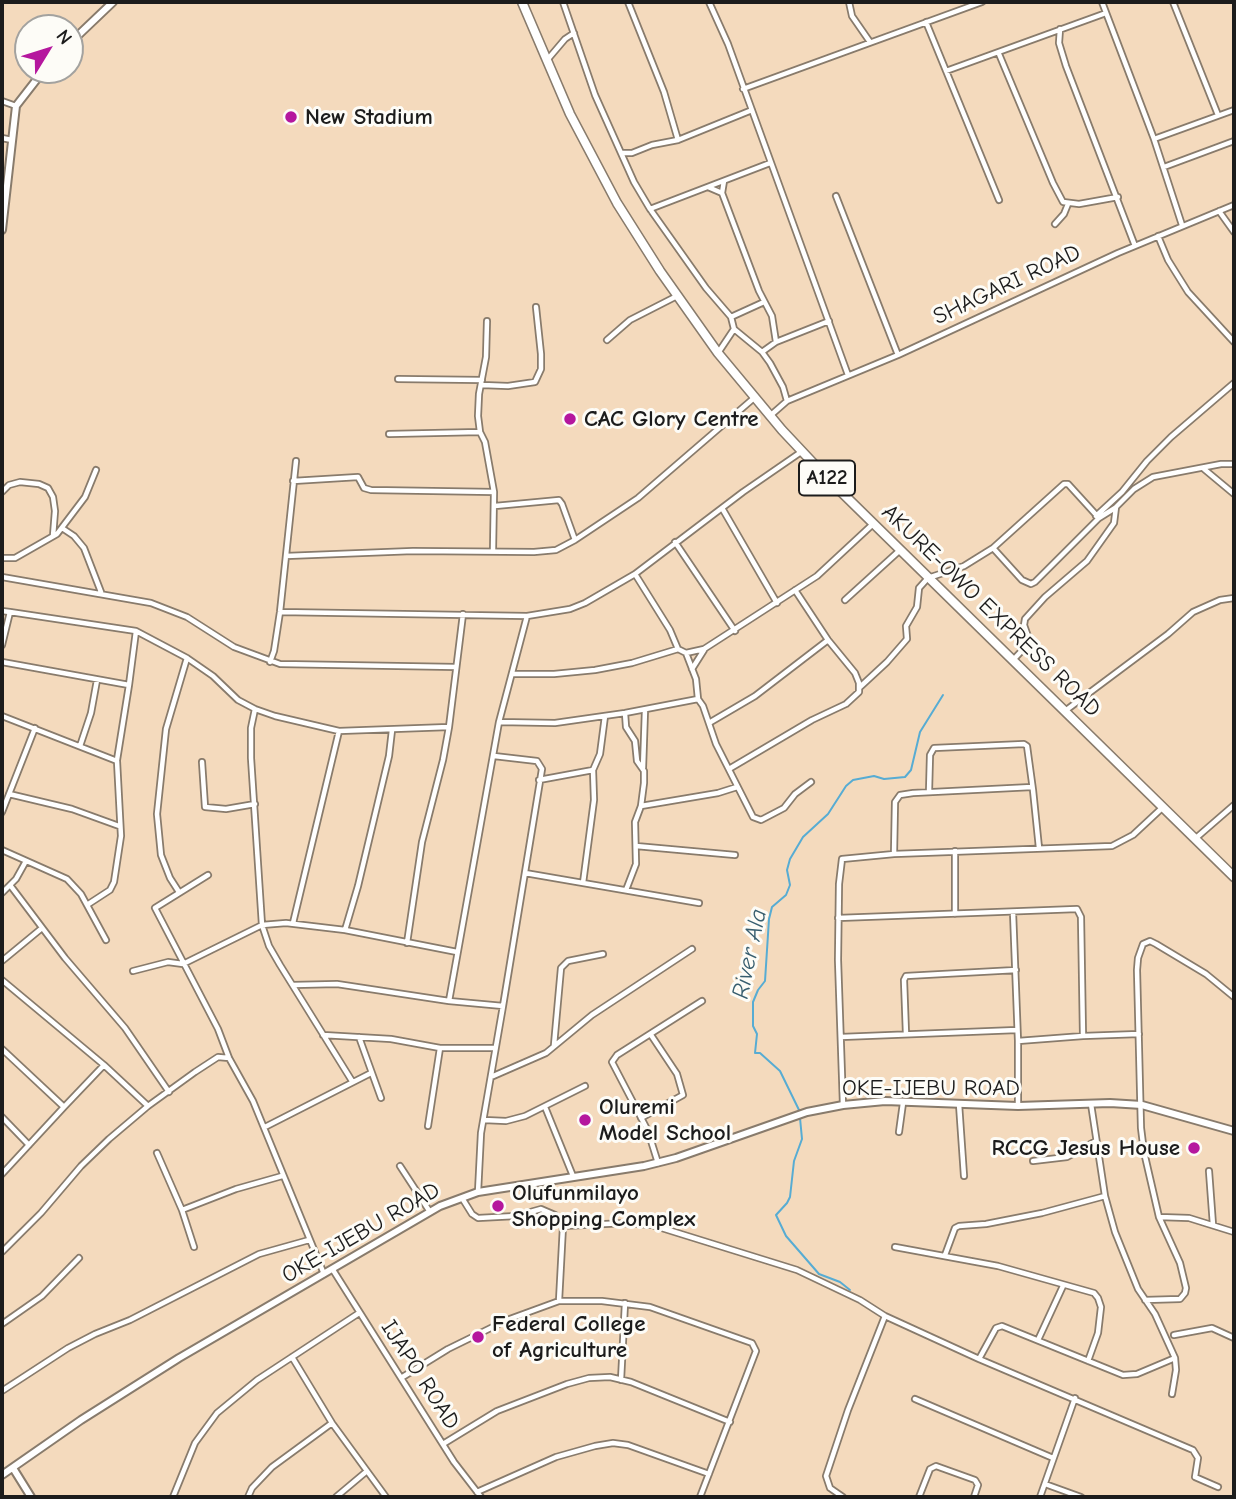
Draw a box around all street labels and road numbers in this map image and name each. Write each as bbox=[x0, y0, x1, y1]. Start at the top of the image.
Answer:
street label: SHAGARI ROAD bbox=[929, 239, 1085, 331]
road number: A122 bbox=[799, 461, 855, 496]
street label: AKURE-OWO EXPRESS ROAD bbox=[876, 499, 1106, 723]
street label: OKE-IJEBU ROAD bbox=[842, 1074, 1020, 1102]
street label: OKE-IJEBU ROAD bbox=[277, 1177, 445, 1289]
street label: IJAPO ROAD bbox=[375, 1315, 465, 1435]

